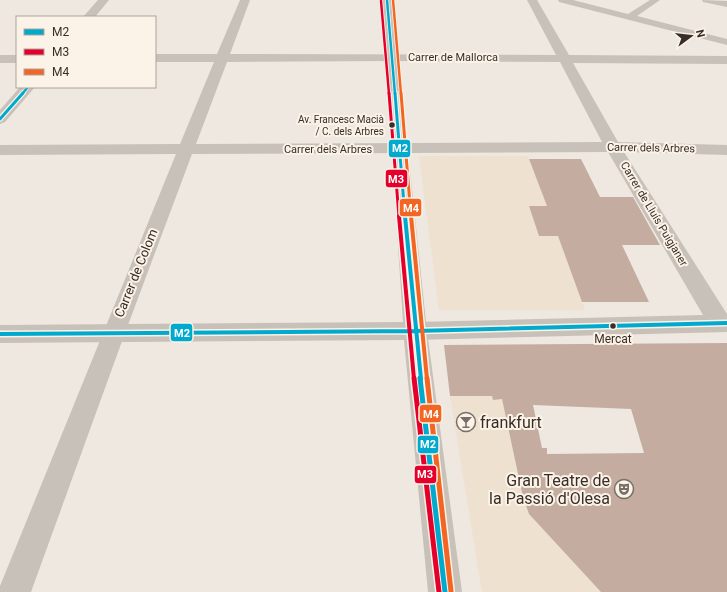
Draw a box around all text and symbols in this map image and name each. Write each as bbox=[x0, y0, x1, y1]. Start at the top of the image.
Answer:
legend bbox=[16, 16, 156, 88]
north arrow bbox=[671, 16, 711, 56]
text: M2 bbox=[52, 25, 69, 39]
text: N bbox=[693, 28, 708, 39]
text: M3 bbox=[52, 45, 69, 59]
street label: Carrer de Mallorca bbox=[408, 51, 498, 64]
text: M4 bbox=[52, 65, 69, 79]
place label: Av. Francesc Macià / C. dels Arbres bbox=[298, 114, 384, 137]
marker: Av. Francesc Macià / C. dels Arbres bbox=[387, 120, 397, 130]
line badge: M2 bbox=[388, 139, 411, 158]
street label: Carrer dels Arbres bbox=[607, 141, 695, 155]
text: M2 bbox=[392, 142, 408, 155]
street label: Carrer dels Arbres bbox=[284, 143, 372, 156]
street label: Carrer de Lluís Puigjaner bbox=[618, 159, 690, 269]
line badge: M3 bbox=[385, 169, 408, 188]
text: M3 bbox=[388, 173, 404, 186]
line badge: M4 bbox=[399, 198, 422, 217]
text: M4 bbox=[403, 202, 420, 215]
street label: Carrer de Colom bbox=[111, 227, 161, 319]
marker: Mercat bbox=[608, 321, 618, 331]
line badge: M2 bbox=[170, 323, 193, 342]
text: M2 bbox=[174, 327, 190, 340]
place label: Mercat bbox=[594, 332, 632, 346]
line badge: M4 bbox=[419, 404, 442, 423]
text: M4 bbox=[423, 408, 440, 421]
bar icon: frankfurt bbox=[455, 411, 477, 433]
place label: frankfurt bbox=[480, 413, 542, 432]
line badge: M2 bbox=[417, 435, 439, 454]
text: M2 bbox=[420, 438, 436, 451]
line badge: M3 bbox=[414, 465, 437, 484]
text: M3 bbox=[417, 468, 433, 481]
place label: Gran Teatre de la Passió d'Olesa bbox=[489, 471, 610, 508]
theatre icon: Gran Teatre de la Passió d'Olesa bbox=[613, 478, 635, 500]

